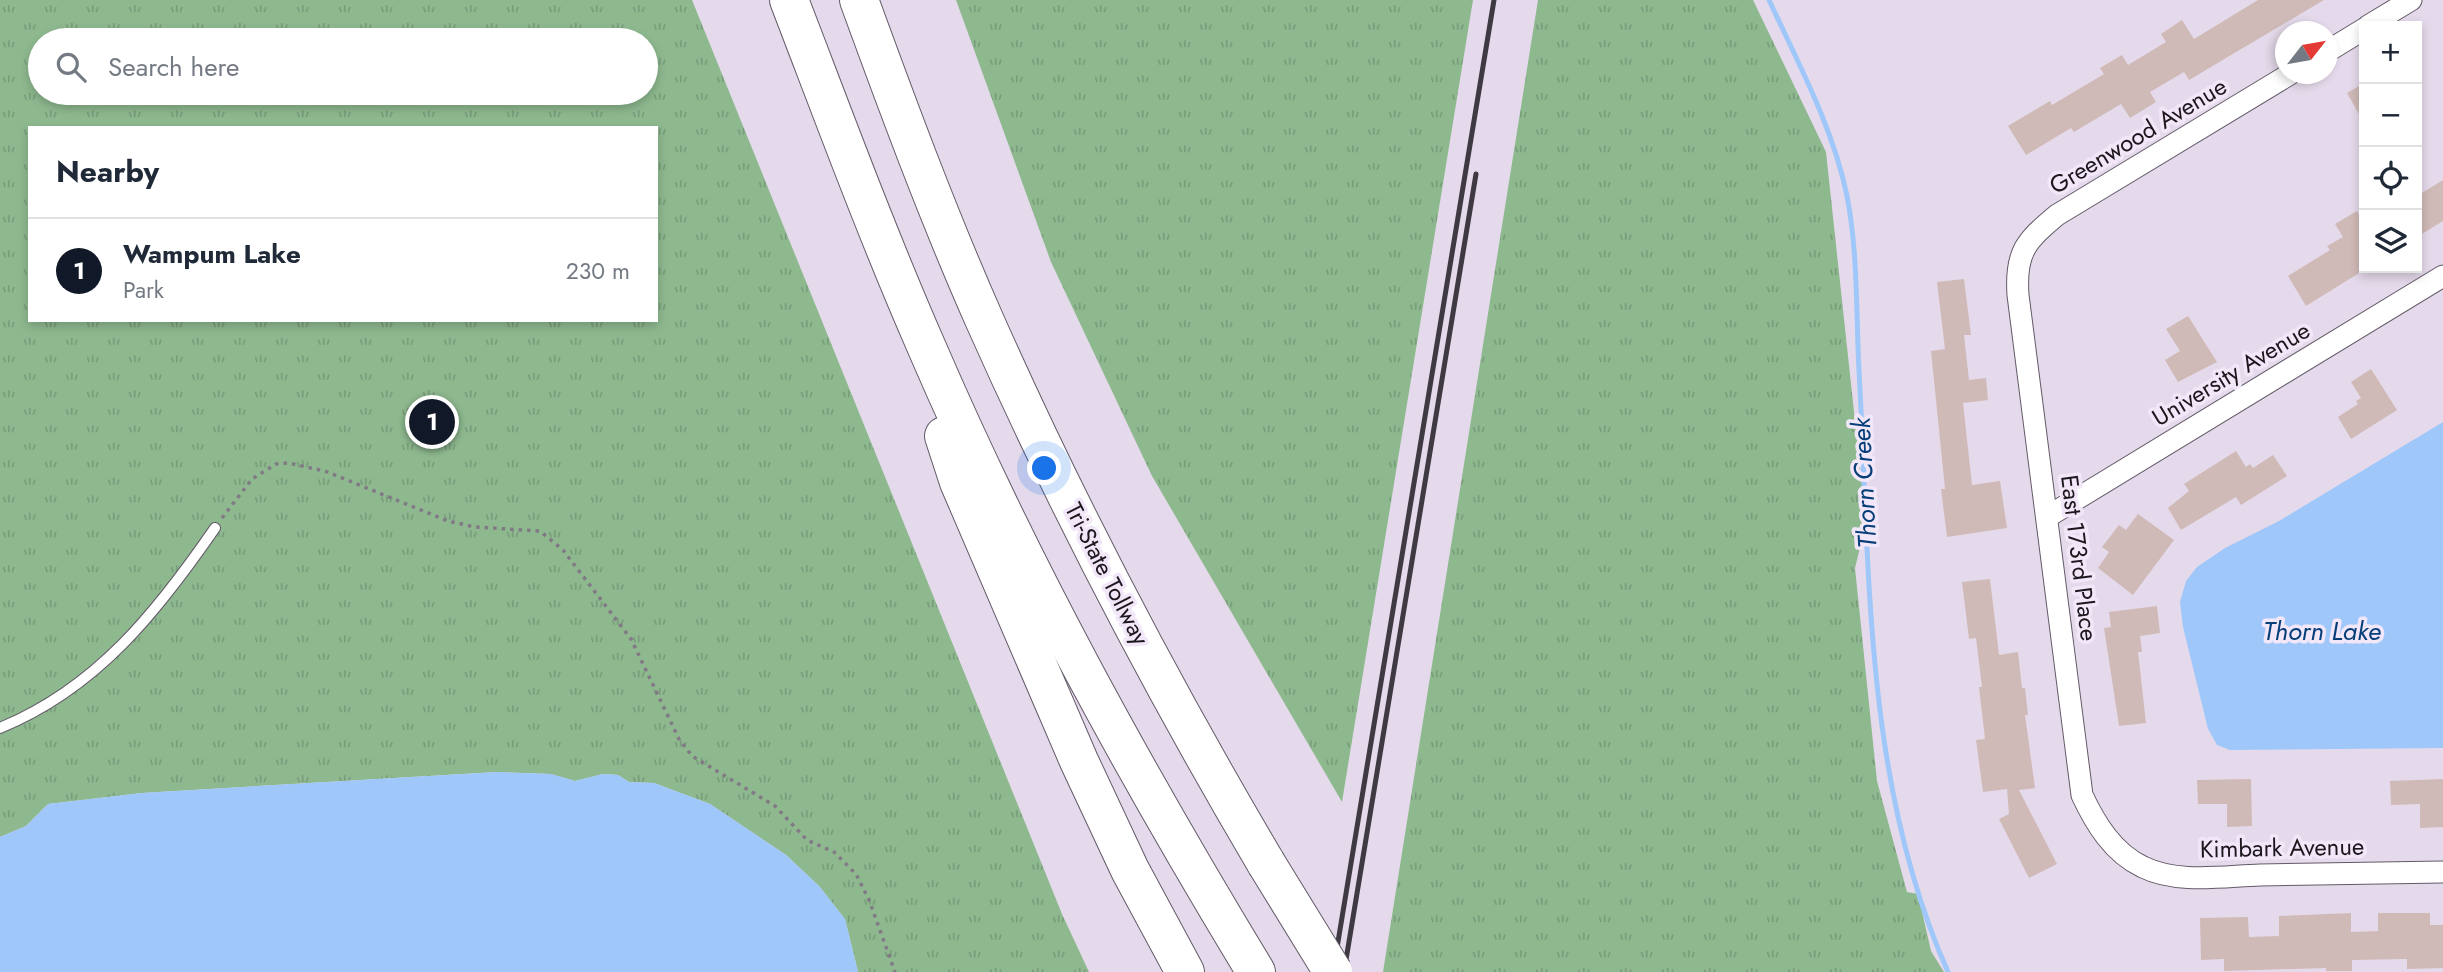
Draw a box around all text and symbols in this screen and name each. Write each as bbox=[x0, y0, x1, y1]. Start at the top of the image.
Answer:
north arrow bbox=[2275, 21, 2338, 84]
map controls bbox=[2359, 21, 2422, 273]
button: + bbox=[2359, 21, 2422, 84]
search box bbox=[28, 28, 658, 105]
icon: search bbox=[52, 48, 90, 86]
text: Search here bbox=[108, 48, 240, 86]
street label: Greenwood Avenue bbox=[2042, 69, 2233, 202]
button: − bbox=[2359, 84, 2422, 147]
button: locate bbox=[2359, 147, 2422, 210]
text: Nearby bbox=[56, 150, 159, 193]
button: layers bbox=[2359, 210, 2422, 273]
text: Wampum Lake bbox=[123, 235, 301, 273]
text: 1 bbox=[73, 254, 85, 288]
text: 230 m bbox=[566, 254, 630, 288]
text: Park bbox=[123, 273, 164, 307]
street label: University Avenue bbox=[2145, 313, 2316, 435]
pin: 1 bbox=[409, 396, 455, 448]
water label: Thorn Creek bbox=[1841, 415, 1886, 549]
your location bbox=[1027, 451, 1061, 485]
street label: East 173rd Place bbox=[2052, 473, 2107, 643]
street label: Tri-State Tollway bbox=[1056, 496, 1159, 651]
water label: Thorn Lake bbox=[2263, 612, 2381, 650]
street label: Kimbark Avenue bbox=[2199, 829, 2365, 866]

